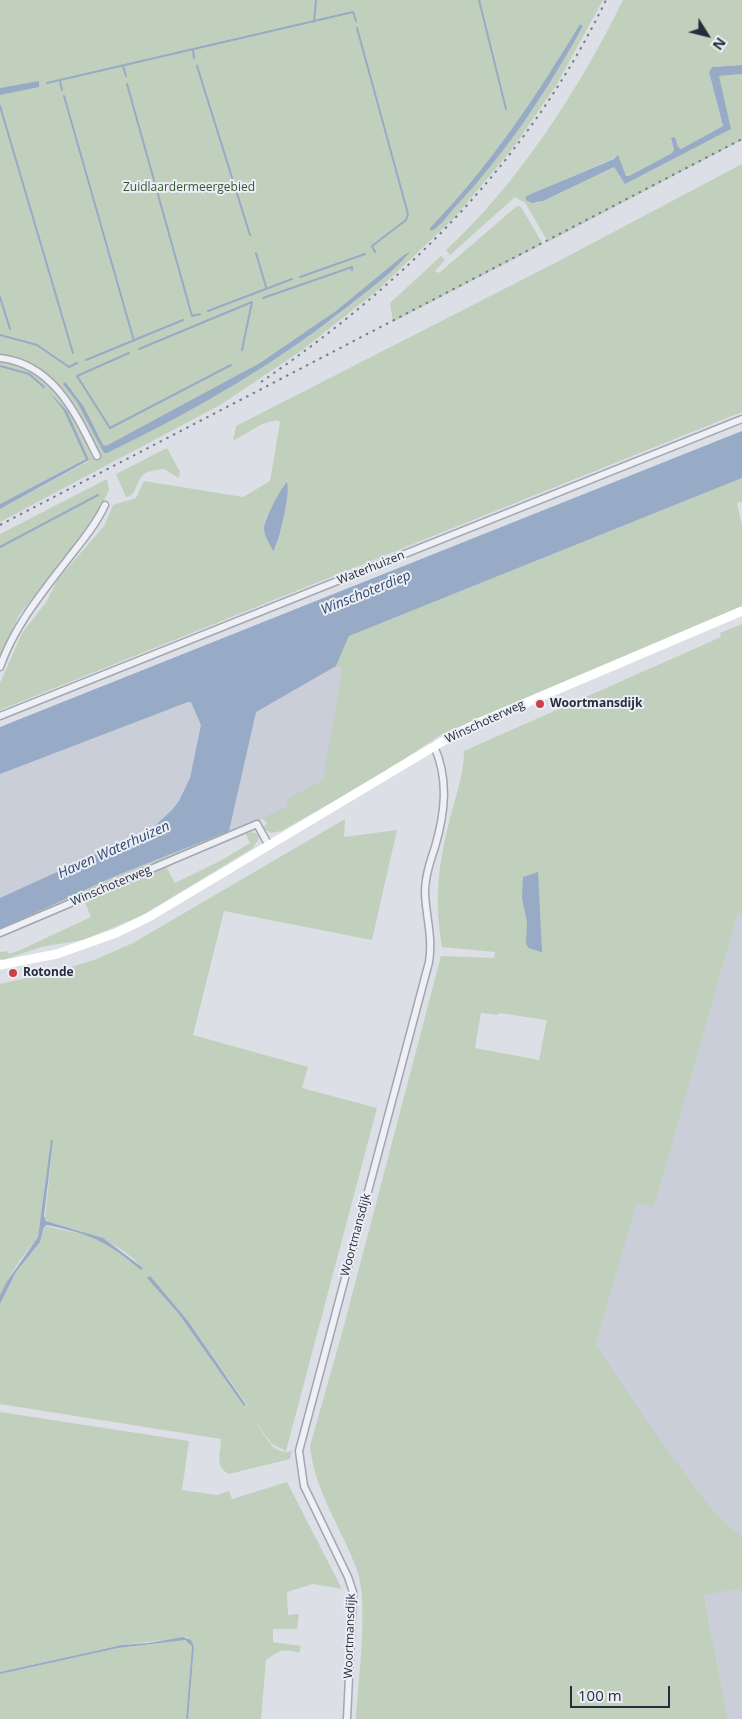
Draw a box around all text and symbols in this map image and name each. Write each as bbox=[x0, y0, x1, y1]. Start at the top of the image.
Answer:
north arrow bbox=[682, 10, 732, 60]
text: N bbox=[709, 34, 731, 54]
park label: Zuidlaardermeergebied bbox=[123, 181, 255, 195]
street label: Waterhuizen bbox=[335, 548, 407, 588]
water label: Winschoterdiep bbox=[319, 567, 413, 619]
street label: Winschoterweg bbox=[443, 697, 527, 747]
place label: Woortmansdijk bbox=[550, 697, 642, 711]
marker: Woortmansdijk bbox=[534, 698, 546, 710]
water label: Haven Waterhuizen bbox=[56, 818, 172, 882]
street label: Winschoterweg bbox=[69, 863, 153, 909]
place label: Rotonde bbox=[23, 966, 74, 980]
marker: Rotonde bbox=[7, 967, 19, 979]
street label: Woortmansdijk bbox=[338, 1192, 374, 1278]
street label: Woortmansdijk bbox=[341, 1593, 359, 1679]
scale bar bbox=[572, 1676, 672, 1708]
text: 100 m bbox=[578, 1685, 622, 1705]

